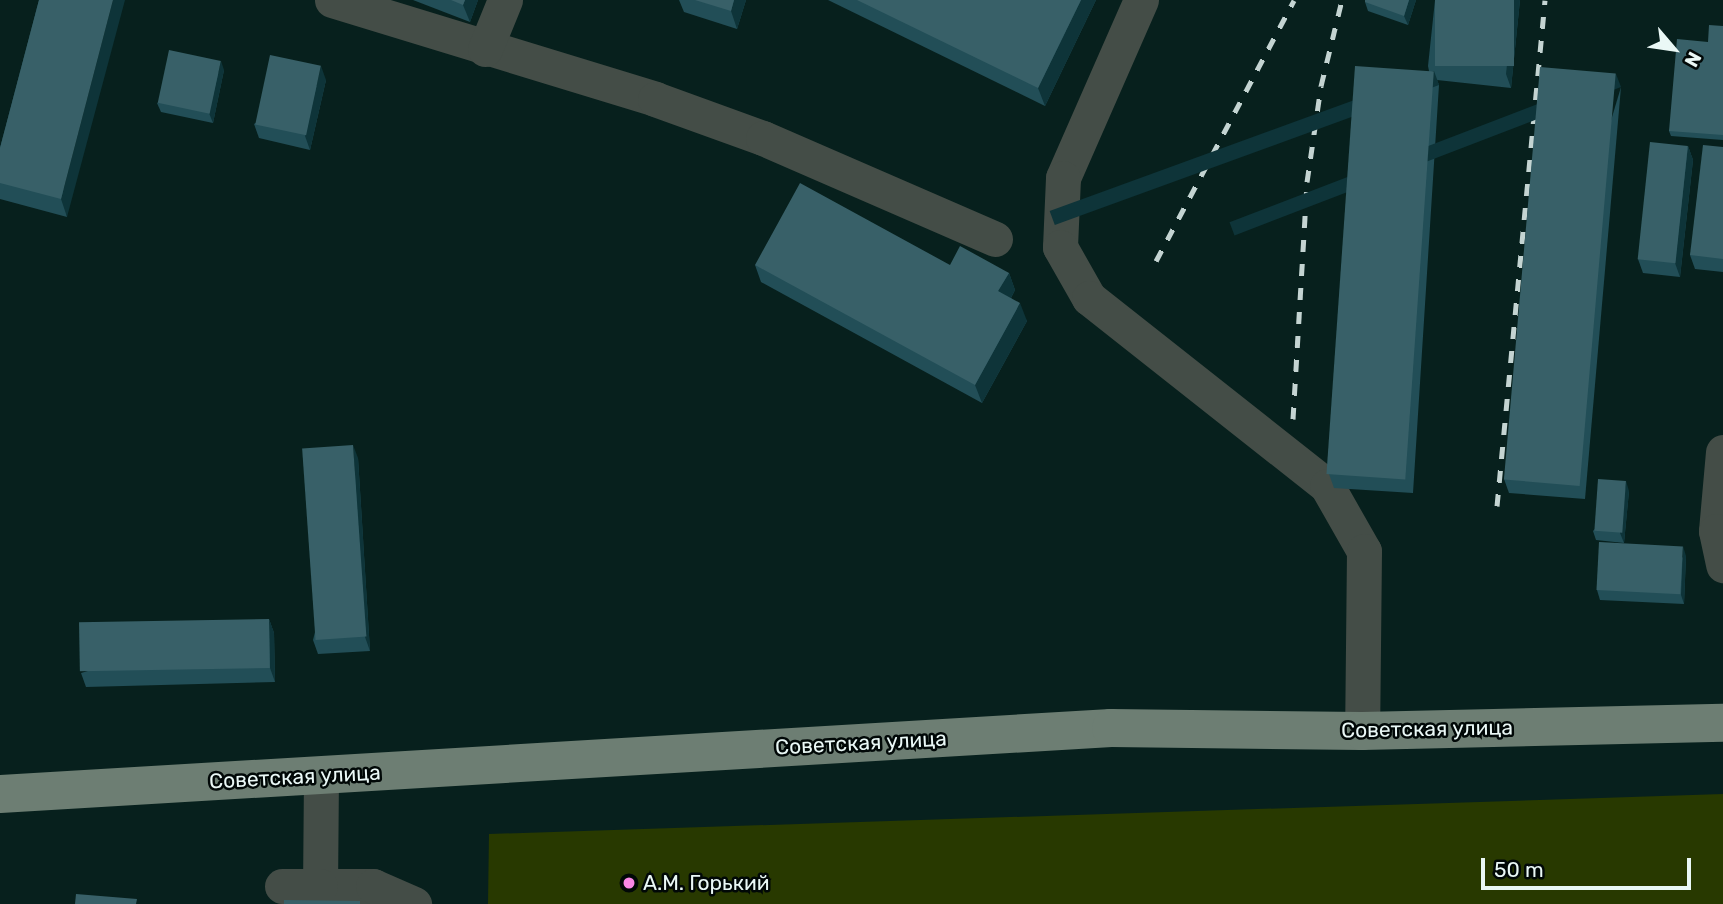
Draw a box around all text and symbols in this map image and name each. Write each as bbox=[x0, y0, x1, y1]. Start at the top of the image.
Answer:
north arrow bbox=[1639, 14, 1709, 84]
text: N bbox=[1679, 48, 1706, 71]
street label: Советская улица bbox=[1341, 715, 1513, 743]
street label: Советская улица bbox=[775, 726, 947, 760]
street label: Советская улица bbox=[209, 760, 381, 794]
scale bar bbox=[1485, 844, 1695, 888]
text: 50 m bbox=[1494, 857, 1544, 882]
place label: А.М. Горький bbox=[643, 870, 769, 896]
marker: А.М. Горький bbox=[621, 875, 637, 891]

